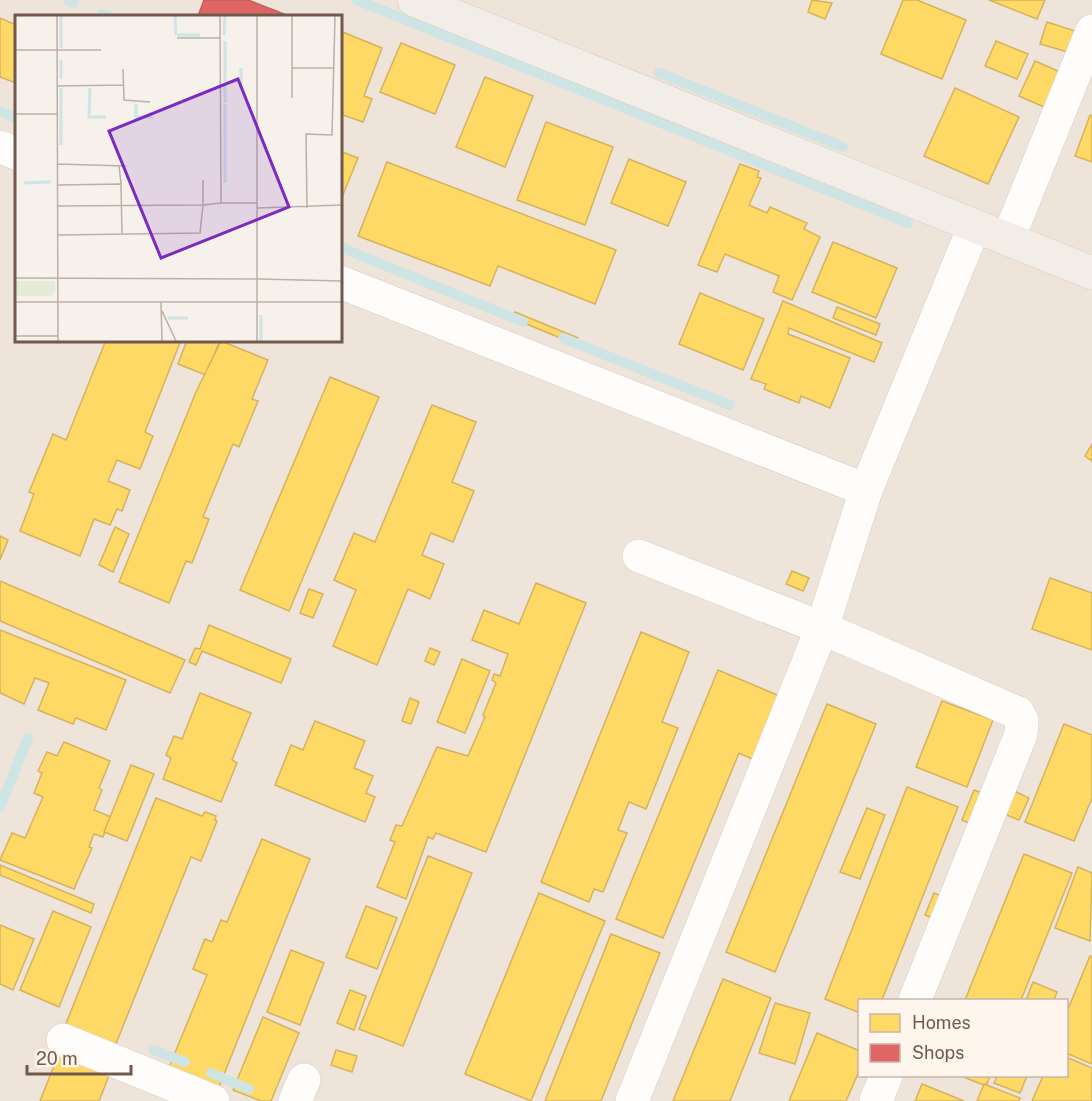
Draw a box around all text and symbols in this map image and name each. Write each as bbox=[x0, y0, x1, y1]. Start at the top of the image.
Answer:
inset map bbox=[15, 15, 342, 342]
legend bbox=[858, 999, 1068, 1077]
text: Homes bbox=[912, 1012, 971, 1033]
scale bar bbox=[27, 1038, 130, 1076]
text: Shops bbox=[912, 1042, 964, 1063]
text: 20 m bbox=[36, 1048, 78, 1069]

